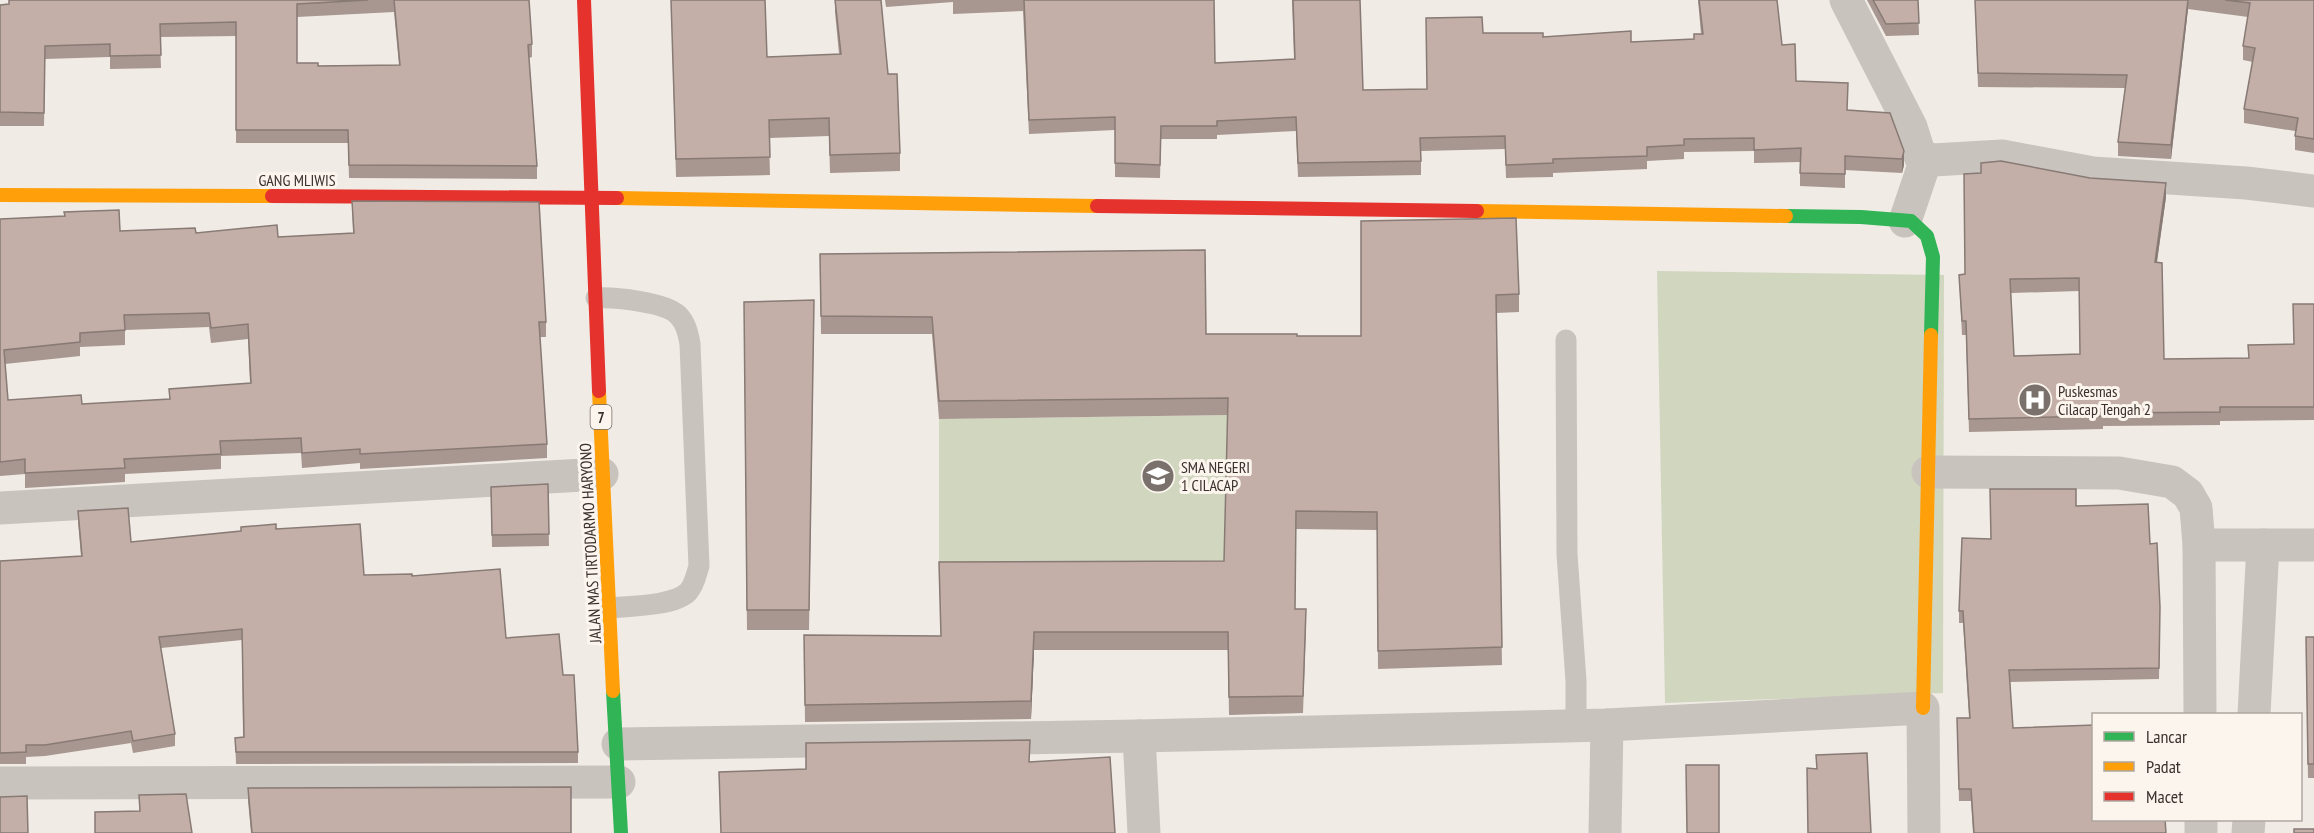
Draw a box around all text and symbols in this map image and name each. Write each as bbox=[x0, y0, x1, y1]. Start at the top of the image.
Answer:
street label: GANG MLIWIS bbox=[258, 170, 336, 190]
place label: Puskesmas Cilacap Tengah 2 bbox=[2058, 381, 2151, 419]
hospital icon: Puskesmas Cilacap Tengah 2 bbox=[2017, 382, 2053, 418]
road number: 7 bbox=[590, 405, 612, 429]
street label: JALAN MAS TIRTODARMO HARYONO bbox=[575, 442, 605, 644]
place label: SMA NEGERI 1 CILACAP bbox=[1181, 457, 1250, 495]
school or university icon: SMA NEGERI 1 CILACAP bbox=[1140, 458, 1176, 494]
legend bbox=[2092, 713, 2302, 821]
text: Lancar bbox=[2146, 725, 2187, 748]
text: Padat bbox=[2146, 755, 2181, 778]
text: Macet bbox=[2146, 785, 2183, 808]

